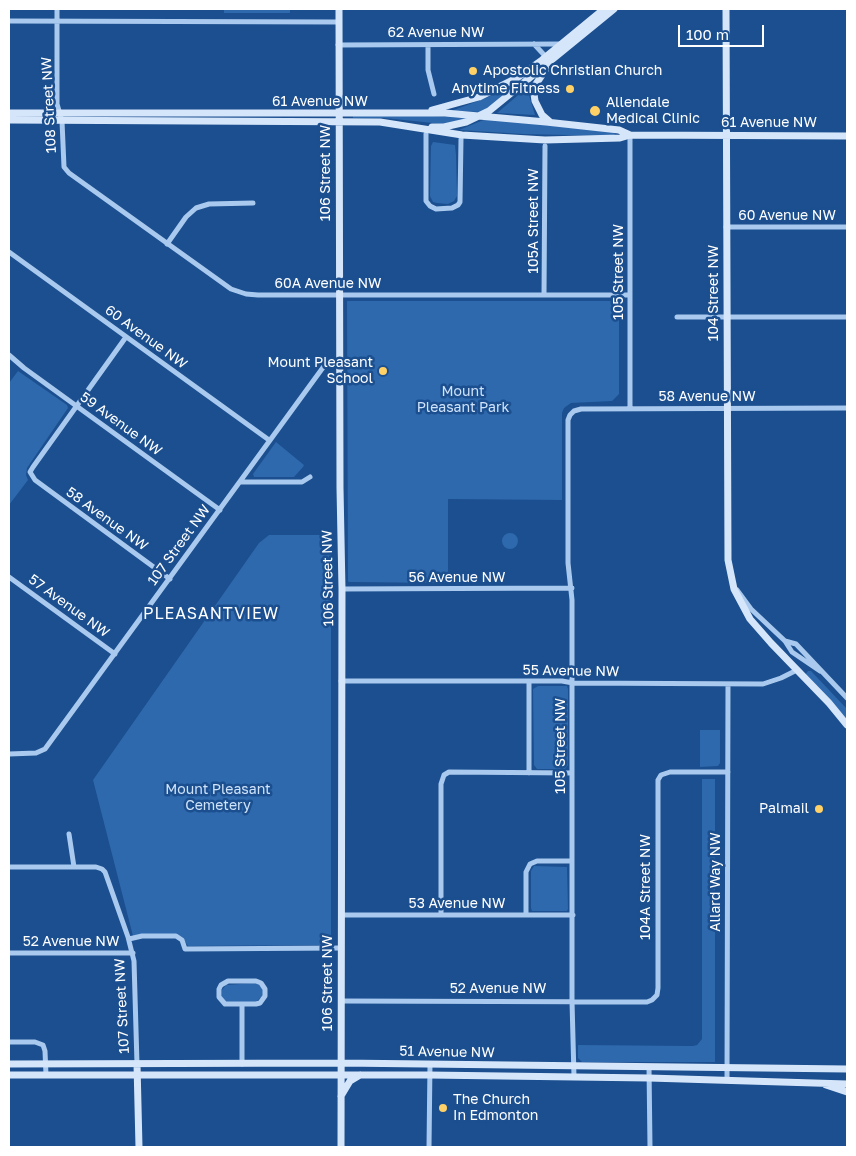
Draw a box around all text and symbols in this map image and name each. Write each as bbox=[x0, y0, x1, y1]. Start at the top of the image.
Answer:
scale bar bbox=[681, 15, 767, 47]
street label: 62 Avenue NW bbox=[387, 25, 485, 41]
text: 100 m bbox=[686, 25, 729, 43]
street label: 108 Street NW bbox=[38, 56, 60, 154]
place label: Apostolic Christian Church bbox=[483, 63, 662, 79]
marker: Apostolic Christian Church bbox=[467, 65, 479, 77]
place label: Anytime Fitness bbox=[451, 81, 560, 97]
marker: Anytime Fitness bbox=[564, 83, 576, 95]
street label: 61 Avenue NW bbox=[272, 94, 368, 110]
place label: Allendale Medical Clinic bbox=[606, 95, 700, 128]
marker: Allendale Medical Clinic bbox=[588, 104, 602, 118]
street label: 61 Avenue NW bbox=[721, 115, 817, 131]
street label: 106 Street NW bbox=[318, 125, 334, 221]
street label: 105A Street NW bbox=[526, 168, 542, 274]
street label: 60 Avenue NW bbox=[738, 208, 836, 224]
street label: 105 Street NW bbox=[611, 224, 627, 320]
street label: 104 Street NW bbox=[706, 245, 722, 341]
street label: 60A Avenue NW bbox=[274, 276, 382, 292]
street label: 60 Avenue NW bbox=[102, 302, 190, 372]
place label: Mount Pleasant School bbox=[268, 355, 373, 388]
marker: Mount Pleasant School bbox=[377, 365, 389, 377]
park label: Mount Pleasant Park bbox=[417, 384, 509, 417]
street label: 59 Avenue NW bbox=[77, 389, 165, 459]
street label: 58 Avenue NW bbox=[658, 389, 756, 405]
street label: 58 Avenue NW bbox=[63, 484, 151, 554]
street label: 107 Street NW bbox=[144, 501, 214, 589]
street label: 106 Street NW bbox=[319, 530, 337, 626]
street label: 56 Avenue NW bbox=[408, 570, 506, 586]
street label: 57 Avenue NW bbox=[25, 571, 113, 641]
district label: PLEASANTVIEW bbox=[141, 604, 281, 624]
street label: 55 Avenue NW bbox=[522, 662, 620, 680]
street label: 105 Street NW bbox=[553, 698, 569, 794]
park label: Mount Pleasant Cemetery bbox=[165, 782, 271, 814]
place label: Palmail bbox=[759, 801, 809, 817]
marker: Palmail bbox=[813, 803, 825, 815]
street label: Allard Way NW bbox=[708, 832, 724, 932]
street label: 104A Street NW bbox=[638, 834, 654, 940]
street label: 53 Avenue NW bbox=[409, 896, 505, 912]
street label: 52 Avenue NW bbox=[23, 934, 119, 950]
street label: 106 Street NW bbox=[320, 935, 336, 1031]
street label: 107 Street NW bbox=[111, 958, 133, 1054]
street label: 52 Avenue NW bbox=[450, 981, 546, 997]
street label: 51 Avenue NW bbox=[399, 1043, 495, 1061]
place label: The Church In Edmonton bbox=[453, 1092, 538, 1124]
marker: The Church In Edmonton bbox=[437, 1102, 449, 1114]

